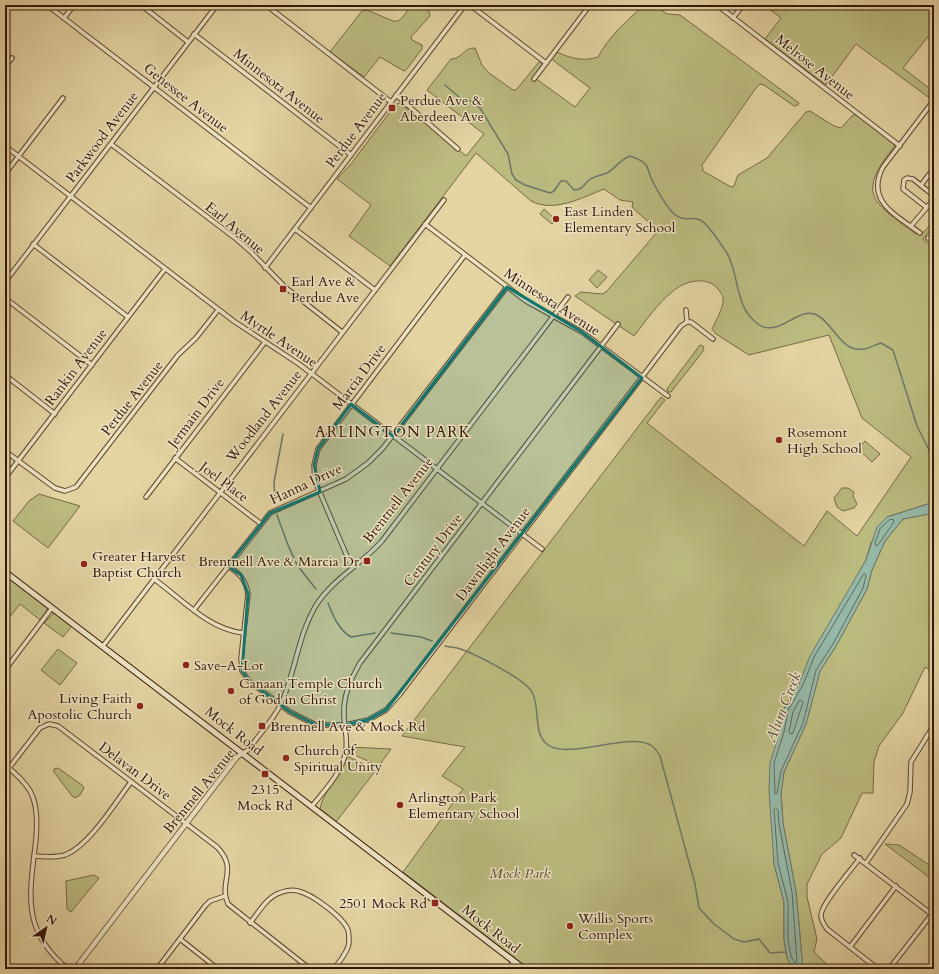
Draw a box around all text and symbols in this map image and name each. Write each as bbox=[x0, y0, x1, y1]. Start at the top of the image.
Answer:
street label: Melrose Avenue bbox=[771, 30, 859, 104]
street label: Minnesota Avenue bbox=[229, 44, 329, 128]
street label: Genessee Avenue bbox=[140, 59, 232, 137]
street label: Parkwood Avenue bbox=[61, 87, 143, 187]
street label: Perdue Avenue bbox=[321, 88, 391, 172]
place label: Perdue Ave & Aberdeen Ave bbox=[400, 91, 484, 126]
marker: Perdue Ave & Aberdeen Ave bbox=[387, 103, 397, 113]
street label: Earl Avenue bbox=[201, 197, 269, 259]
place label: East Linden Elementary School bbox=[564, 202, 676, 237]
marker: East Linden Elementary School bbox=[551, 214, 561, 224]
street label: Minnesota Avenue bbox=[500, 264, 604, 340]
place label: Earl Ave & Perdue Ave bbox=[291, 272, 359, 307]
marker: Earl Ave & Perdue Ave bbox=[278, 284, 288, 294]
street label: Myrtle Avenue bbox=[237, 306, 321, 372]
street label: Rankin Avenue bbox=[41, 324, 111, 410]
street label: Marcia Drive bbox=[328, 340, 390, 414]
street label: Perdue Avenue bbox=[97, 357, 167, 439]
street label: Woodland Avenue bbox=[221, 366, 306, 467]
street label: Jermain Drive bbox=[162, 374, 229, 454]
district label: ARLINGTON PARK bbox=[315, 422, 471, 442]
place label: Rosemont High School bbox=[787, 423, 862, 458]
marker: Rosemont High School bbox=[774, 435, 784, 445]
street label: Brentnell Avenue bbox=[359, 453, 437, 547]
street label: Joel Place bbox=[194, 456, 252, 507]
street label: Hanna Drive bbox=[267, 459, 345, 509]
street label: Dawnlight Avenue bbox=[451, 503, 535, 605]
street label: Century Drive bbox=[399, 509, 467, 591]
place label: Greater Harvest Baptist Church bbox=[92, 547, 186, 582]
place label: Brentnell Ave & Marcia Dr bbox=[198, 552, 360, 571]
marker: Brentnell Ave & Marcia Dr bbox=[362, 556, 372, 566]
marker: Greater Harvest Baptist Church bbox=[79, 559, 89, 569]
place label: Save-A-Lot bbox=[194, 656, 264, 675]
marker: Save-A-Lot bbox=[181, 660, 191, 670]
water label: Alum Creek bbox=[760, 669, 806, 746]
place label: Canaan Temple Church of God in Christ bbox=[239, 674, 383, 709]
marker: Canaan Temple Church of God in Christ bbox=[226, 686, 236, 696]
place label: Living Faith Apostolic Church bbox=[27, 689, 132, 724]
marker: Living Faith Apostolic Church bbox=[135, 701, 145, 711]
street label: Mock Road bbox=[201, 702, 268, 760]
place label: Brentnell Ave & Mock Rd bbox=[270, 717, 426, 736]
marker: Brentnell Ave & Mock Rd bbox=[257, 721, 267, 731]
street label: Delavan Drive bbox=[95, 738, 175, 804]
place label: Church of Spiritual Unity bbox=[294, 741, 383, 776]
street label: Brentnell Avenue bbox=[159, 745, 239, 837]
marker: Church of Spiritual Unity bbox=[281, 753, 291, 763]
marker: 2315 Mock Rd bbox=[260, 769, 270, 779]
place label: 2315 Mock Rd bbox=[237, 780, 293, 815]
place label: Arlington Park Elementary School bbox=[408, 788, 520, 823]
marker: Arlington Park Elementary School bbox=[395, 800, 405, 810]
park label: Mock Park bbox=[490, 864, 551, 883]
place label: 2501 Mock Rd bbox=[339, 894, 428, 913]
marker: 2501 Mock Rd bbox=[430, 898, 440, 908]
street label: Mock Road bbox=[458, 900, 525, 958]
north arrow bbox=[26, 908, 66, 948]
place label: Willis Sports Complex bbox=[577, 909, 653, 944]
text: N bbox=[43, 911, 60, 929]
marker: Willis Sports Complex bbox=[565, 921, 575, 931]

